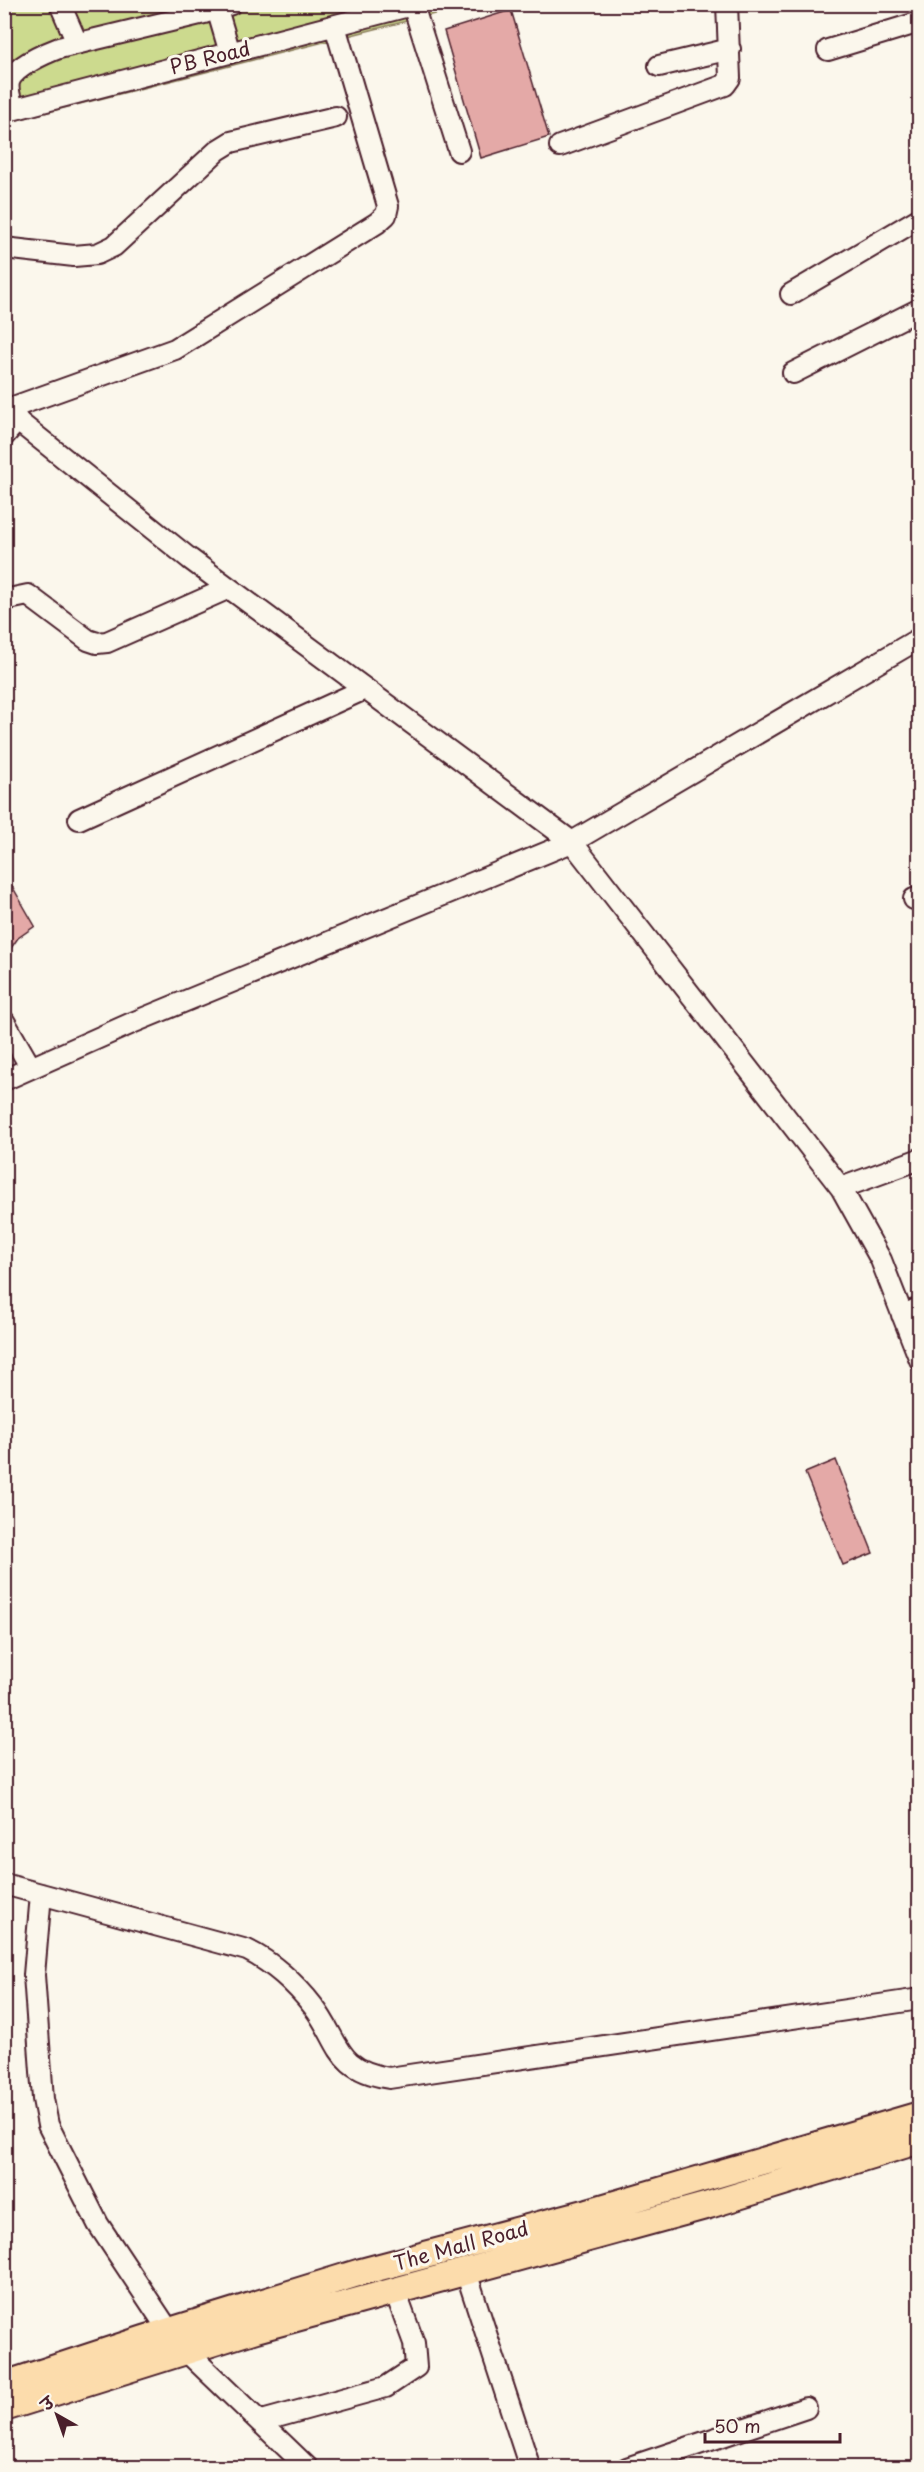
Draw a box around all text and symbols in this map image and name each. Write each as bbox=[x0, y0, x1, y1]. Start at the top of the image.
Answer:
street label: PB Road bbox=[166, 33, 253, 82]
street label: The Mall Road bbox=[390, 2213, 532, 2277]
north arrow bbox=[27, 2385, 87, 2445]
text: उ bbox=[33, 2389, 60, 2417]
scale bar bbox=[705, 2406, 840, 2444]
text: 50 m bbox=[714, 2412, 761, 2439]

